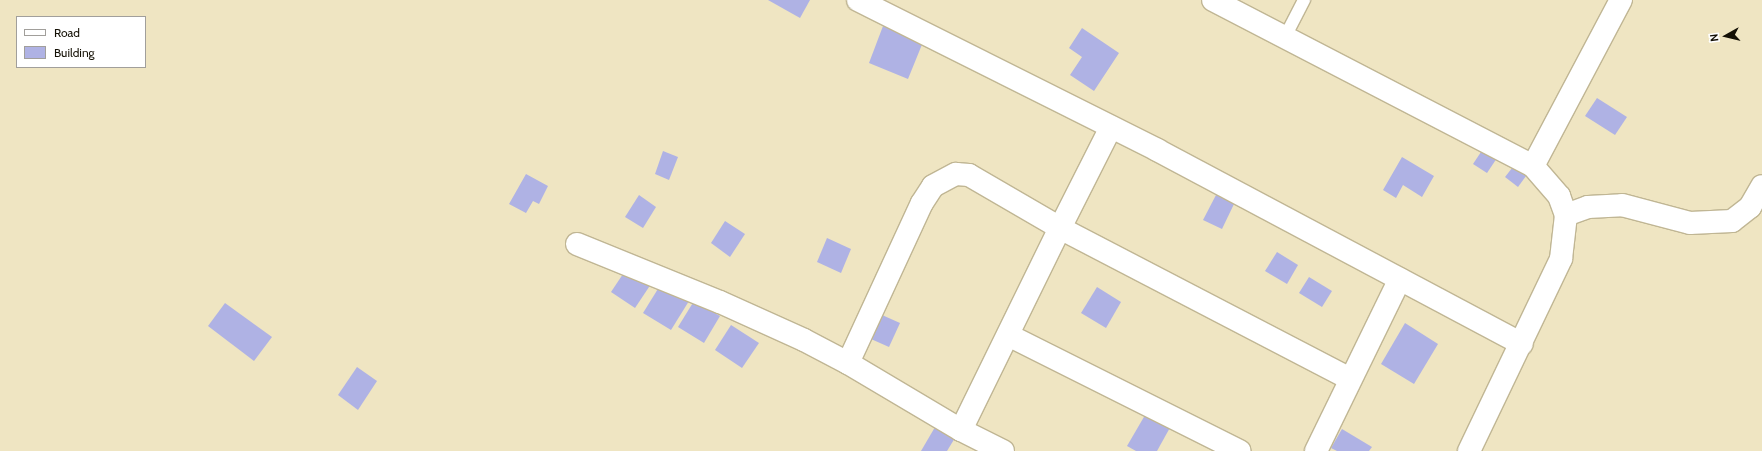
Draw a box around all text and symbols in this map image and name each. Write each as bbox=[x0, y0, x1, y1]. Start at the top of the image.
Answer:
legend bbox=[16, 16, 146, 68]
north arrow bbox=[1706, 16, 1746, 56]
text: Road bbox=[54, 25, 80, 40]
text: N bbox=[1707, 33, 1722, 42]
text: Building bbox=[54, 45, 95, 60]

